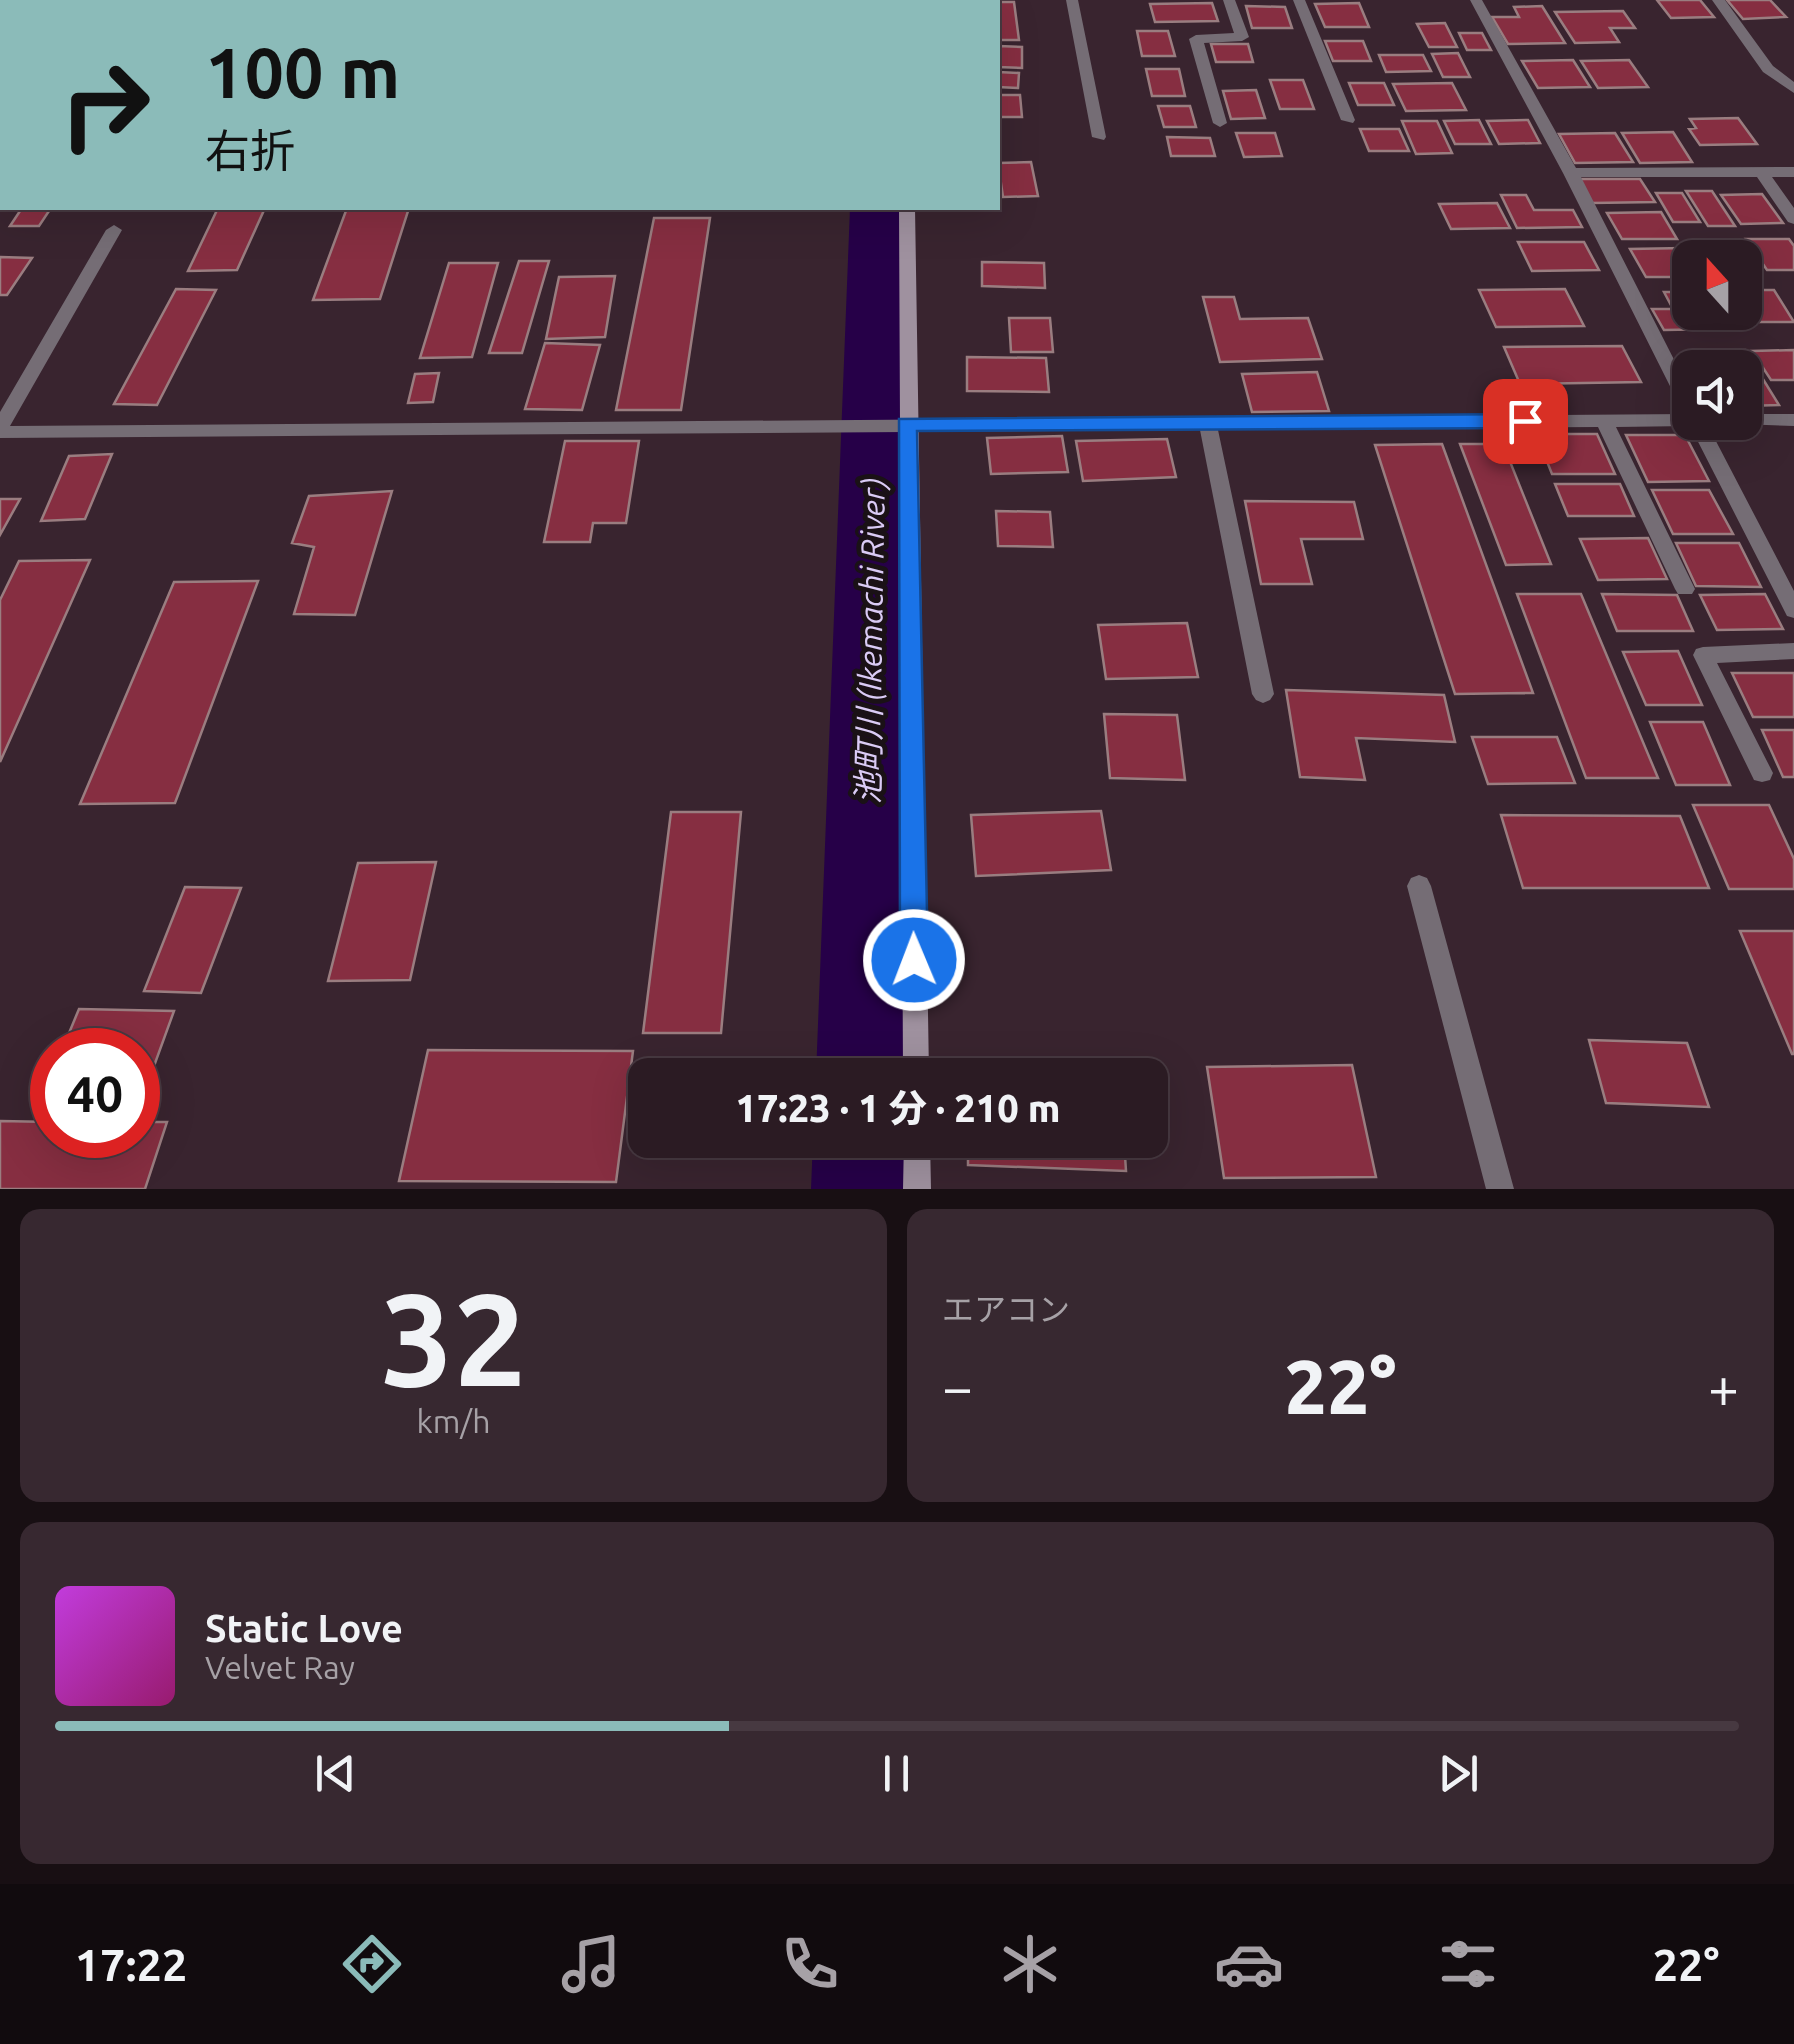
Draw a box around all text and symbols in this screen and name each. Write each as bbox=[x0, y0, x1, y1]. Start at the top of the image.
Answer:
text: 100 m bbox=[205, 33, 400, 111]
icon: right bbox=[40, 40, 170, 170]
text: 右折 bbox=[205, 125, 295, 176]
north arrow bbox=[1672, 240, 1762, 330]
map controls bbox=[1672, 240, 1762, 440]
button: sound bbox=[1672, 350, 1762, 440]
pin bbox=[1483, 379, 1568, 464]
icon: arrive bbox=[1498, 394, 1553, 449]
water label: 池町川 (Ikemachi River) bbox=[849, 477, 891, 805]
position arrow bbox=[862, 908, 966, 1012]
speed limit sign: 40 bbox=[30, 1028, 160, 1158]
text: 17:23 · 1 分 · 210 m bbox=[736, 1087, 1060, 1129]
text: 32 bbox=[380, 1265, 527, 1411]
text: エアコン bbox=[942, 1291, 1070, 1327]
text: 22° bbox=[1285, 1344, 1396, 1428]
text: − bbox=[942, 1356, 973, 1417]
text: + bbox=[1708, 1356, 1739, 1417]
text: km/h bbox=[417, 1403, 490, 1439]
text: Static Love bbox=[205, 1607, 403, 1649]
text: Velvet Ray bbox=[205, 1649, 355, 1685]
icon: previous bbox=[308, 1746, 363, 1801]
icon: pause bbox=[869, 1746, 924, 1801]
icon: next bbox=[1431, 1746, 1486, 1801]
icon: directions bbox=[337, 1929, 407, 1999]
icon: music bbox=[556, 1929, 626, 1999]
icon: phone bbox=[775, 1929, 845, 1999]
icon: climate bbox=[995, 1929, 1065, 1999]
icon: car bbox=[1214, 1929, 1284, 1999]
icon: filters bbox=[1433, 1929, 1503, 1999]
text: 17:22 bbox=[75, 1939, 187, 1990]
text: 22° bbox=[1653, 1939, 1719, 1990]

